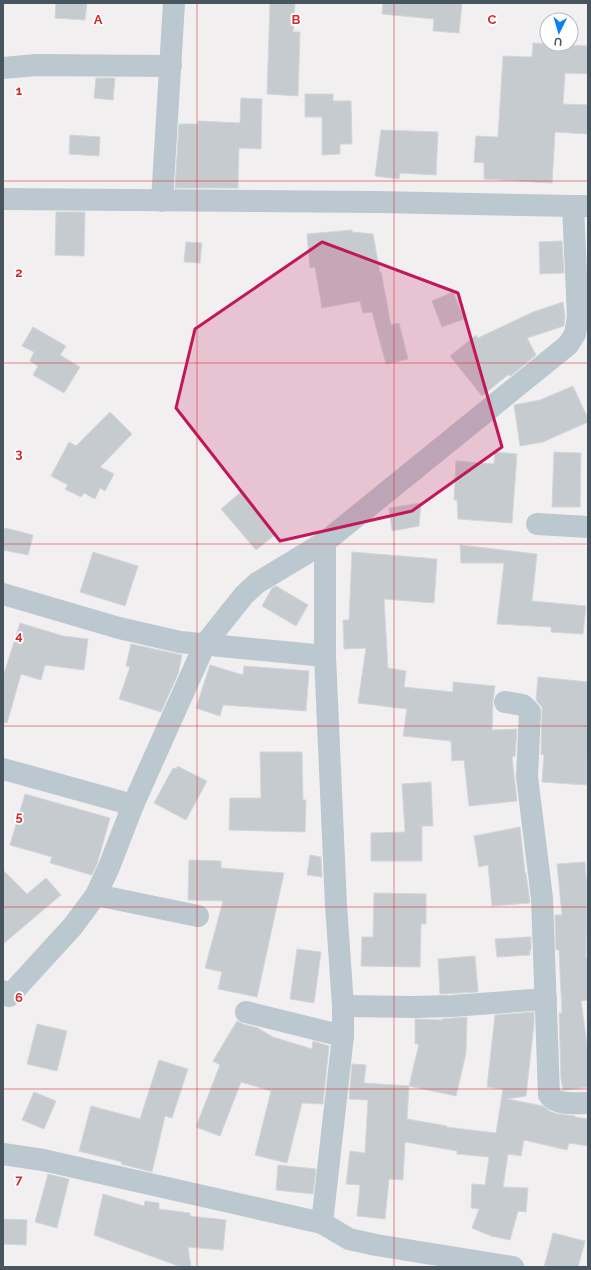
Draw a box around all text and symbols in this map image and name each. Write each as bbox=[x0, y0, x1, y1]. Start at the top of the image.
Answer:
text: A bbox=[94, 12, 103, 27]
text: B bbox=[292, 12, 301, 27]
text: C bbox=[488, 12, 497, 27]
north arrow bbox=[539, 12, 579, 52]
text: U bbox=[553, 35, 563, 48]
text: 1 bbox=[16, 83, 23, 98]
text: 2 bbox=[15, 265, 23, 280]
text: 3 bbox=[15, 446, 23, 461]
text: 4 bbox=[15, 628, 23, 643]
text: 5 bbox=[15, 809, 23, 824]
text: 6 bbox=[15, 990, 23, 1005]
text: 7 bbox=[15, 1172, 23, 1187]

